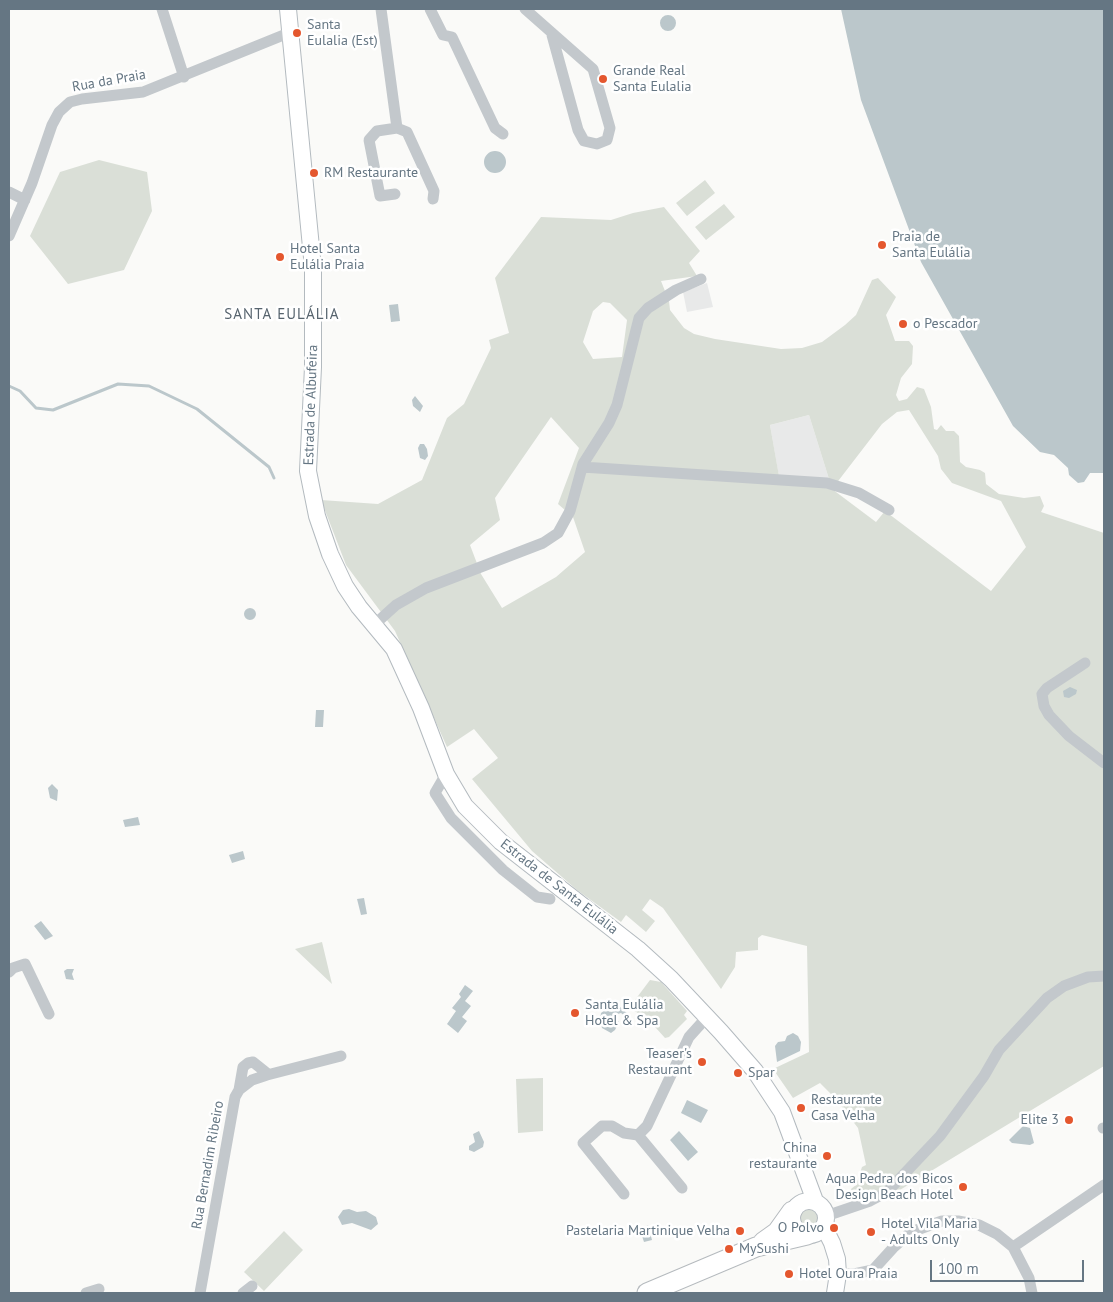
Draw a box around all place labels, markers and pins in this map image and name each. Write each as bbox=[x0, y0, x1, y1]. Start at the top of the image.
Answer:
place label: Santa Eulalia (Est) bbox=[307, 17, 378, 49]
marker: Santa Eulalia (Est) bbox=[291, 27, 303, 39]
place label: Grande Real Santa Eulalia bbox=[613, 63, 691, 95]
marker: Grande Real Santa Eulalia bbox=[597, 73, 609, 85]
place label: RM Restaurante bbox=[324, 165, 418, 181]
marker: RM Restaurante bbox=[308, 167, 320, 179]
place label: Praia de Santa Eulália bbox=[892, 229, 970, 262]
marker: Praia de Santa Eulália bbox=[876, 239, 888, 251]
place label: Hotel Santa Eulália Praia bbox=[290, 241, 364, 274]
marker: Hotel Santa Eulália Praia bbox=[274, 251, 286, 263]
place label: o Pescador bbox=[913, 316, 978, 332]
marker: o Pescador bbox=[897, 318, 909, 330]
place label: Santa Eulália Hotel & Spa bbox=[585, 997, 663, 1030]
marker: Santa Eulália Hotel & Spa bbox=[569, 1007, 581, 1019]
place label: Teaser's Restaurant bbox=[628, 1046, 692, 1078]
marker: Teaser's Restaurant bbox=[696, 1056, 708, 1068]
place label: Spar bbox=[748, 1065, 775, 1081]
marker: Spar bbox=[732, 1067, 744, 1079]
place label: Restaurante Casa Velha bbox=[811, 1092, 882, 1124]
marker: Restaurante Casa Velha bbox=[795, 1102, 807, 1114]
place label: Elite 3 bbox=[1021, 1112, 1059, 1128]
marker: Elite 3 bbox=[1063, 1114, 1075, 1126]
place label: China restaurante bbox=[749, 1140, 817, 1172]
marker: China restaurante bbox=[821, 1150, 833, 1162]
place label: Aqua Pedra dos Bicos Design Beach Hotel bbox=[826, 1171, 953, 1204]
marker: Aqua Pedra dos Bicos Design Beach Hotel bbox=[957, 1181, 969, 1193]
place label: Hotel Vila Maria - Adults Only bbox=[881, 1216, 977, 1248]
place label: O Polvo bbox=[778, 1220, 824, 1236]
marker: O Polvo bbox=[828, 1222, 840, 1234]
place label: Pastelaria Martinique Velha bbox=[566, 1223, 730, 1239]
marker: Pastelaria Martinique Velha bbox=[734, 1225, 746, 1237]
marker: Hotel Vila Maria - Adults Only bbox=[865, 1226, 877, 1238]
place label: MySushi bbox=[739, 1241, 789, 1257]
marker: MySushi bbox=[723, 1243, 735, 1255]
place label: Hotel Oura Praia bbox=[799, 1266, 898, 1282]
marker: Hotel Oura Praia bbox=[783, 1268, 795, 1280]

